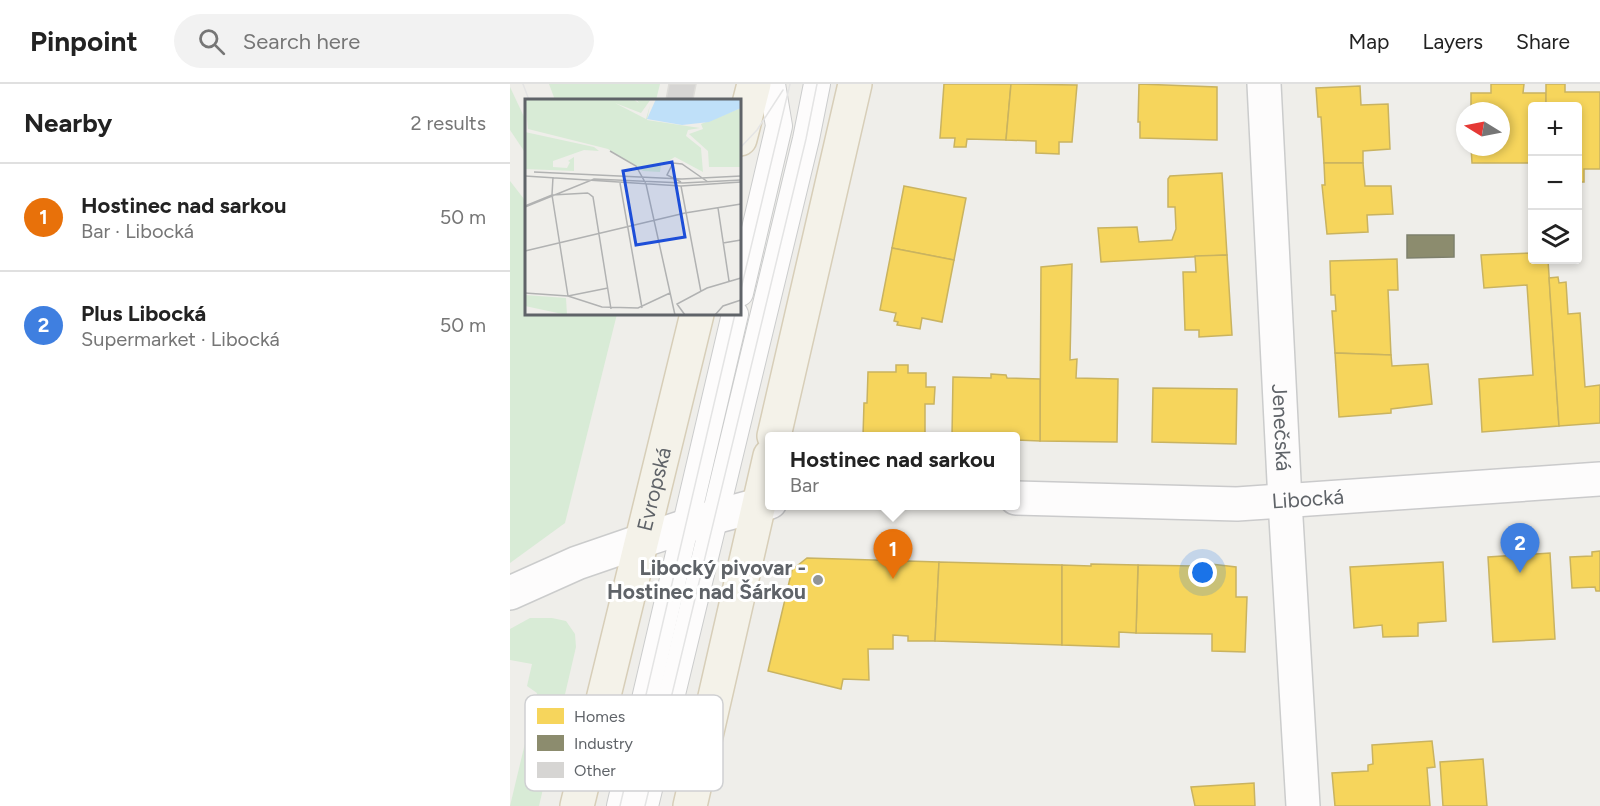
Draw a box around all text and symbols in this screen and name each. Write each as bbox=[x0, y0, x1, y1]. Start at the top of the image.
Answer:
search box bbox=[174, 14, 594, 68]
text: Pinpoint bbox=[30, 24, 138, 58]
icon: search bbox=[195, 25, 228, 58]
text: Search here bbox=[243, 28, 360, 55]
text: Map bbox=[1349, 29, 1389, 54]
text: Layers bbox=[1422, 29, 1483, 54]
text: Share bbox=[1516, 29, 1570, 54]
inset map bbox=[525, 99, 741, 315]
north arrow bbox=[1456, 102, 1510, 156]
map controls bbox=[1528, 102, 1582, 264]
button: + bbox=[1528, 102, 1582, 156]
text: Nearby bbox=[24, 107, 112, 139]
text: 2 results bbox=[410, 111, 486, 135]
button: − bbox=[1528, 156, 1582, 210]
text: Hostinec nad sarkou bbox=[81, 192, 286, 219]
text: 1 bbox=[39, 205, 48, 229]
text: 50 m bbox=[440, 205, 486, 229]
button: layers bbox=[1528, 210, 1582, 264]
text: Bar · Libocká bbox=[81, 219, 194, 243]
text: Plus Libocká bbox=[81, 300, 206, 327]
text: 2 bbox=[38, 313, 49, 337]
text: 50 m bbox=[440, 313, 486, 337]
text: Supermarket · Libocká bbox=[81, 327, 280, 351]
street label: Jenečská bbox=[1267, 383, 1296, 472]
popup bbox=[765, 432, 1020, 510]
street label: Evropská bbox=[631, 445, 676, 534]
text: Hostinec nad sarkou bbox=[790, 446, 995, 473]
text: Bar bbox=[790, 473, 819, 497]
street label: Libocká bbox=[1271, 484, 1345, 514]
pin: 2 bbox=[1500, 524, 1540, 573]
pin: 1 bbox=[874, 530, 913, 579]
place label: Libocký pivovar - Hostinec nad Šárkou bbox=[607, 555, 806, 604]
your location bbox=[1188, 558, 1217, 587]
marker: Libocký pivovar - Hostinec nad Šárkou bbox=[811, 573, 825, 587]
legend bbox=[525, 695, 723, 791]
text: Homes bbox=[574, 707, 625, 726]
text: Industry bbox=[574, 734, 633, 753]
text: Other bbox=[574, 761, 616, 780]

